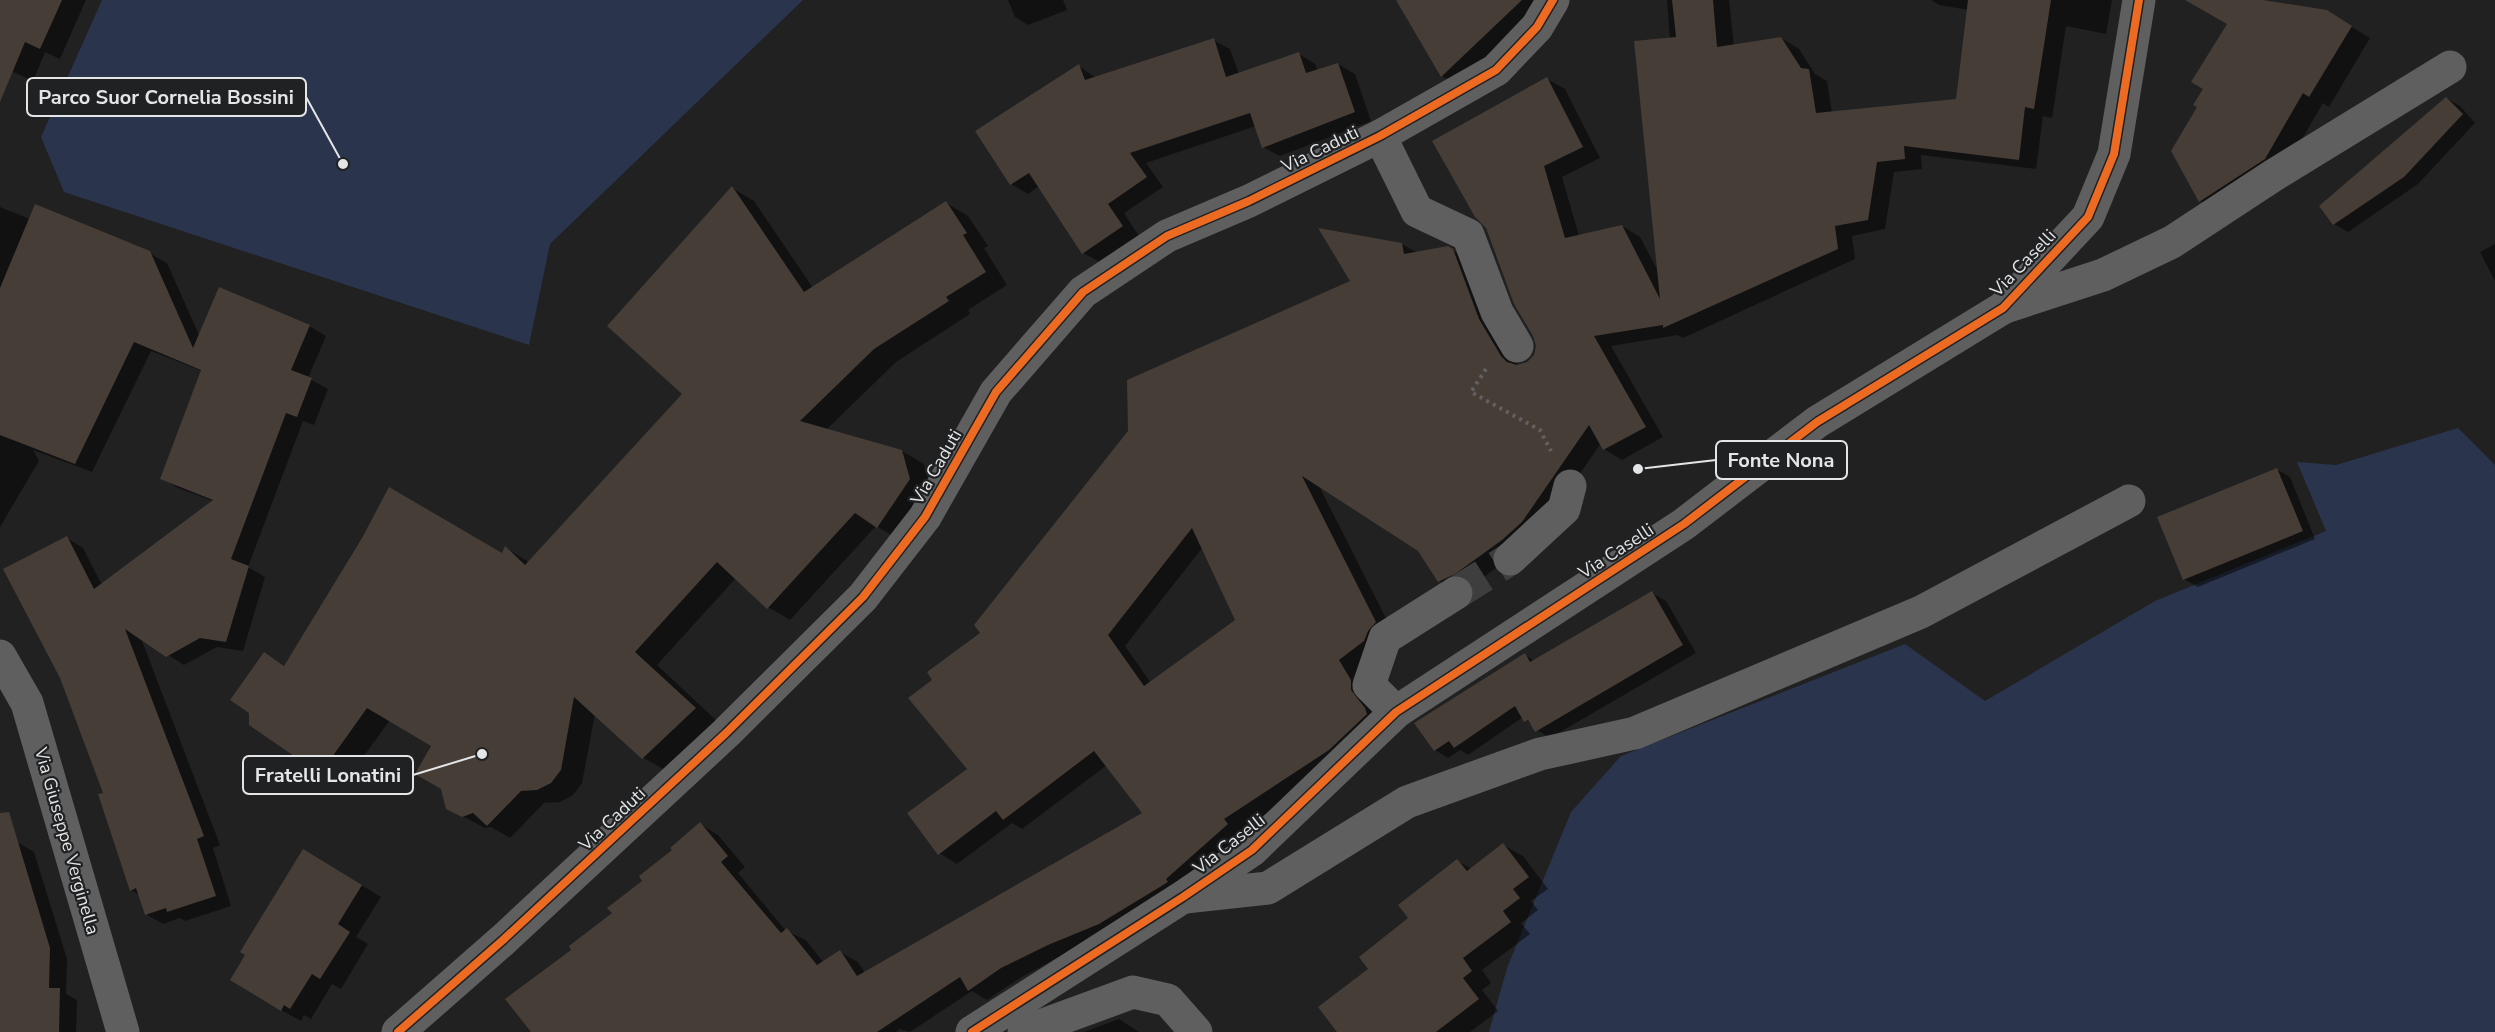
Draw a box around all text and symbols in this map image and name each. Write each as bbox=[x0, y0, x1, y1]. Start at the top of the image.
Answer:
callout: Parco Suor Cornelia Bossini bbox=[27, 78, 306, 116]
text: Parco Suor Cornelia Bossini bbox=[38, 84, 294, 111]
street label: Via Caduti bbox=[1276, 120, 1363, 178]
street label: Via Caselli bbox=[1984, 224, 2061, 303]
street label: Via Caduti bbox=[904, 425, 967, 510]
callout: Fonte Nona bbox=[1716, 441, 1847, 479]
text: Fonte Nona bbox=[1727, 447, 1835, 474]
street label: Via Caselli bbox=[1573, 518, 1658, 585]
street label: Via Giuseppe Verginella bbox=[29, 744, 105, 937]
callout: Fratelli Lonatini bbox=[243, 756, 413, 794]
text: Fratelli Lonatini bbox=[255, 762, 401, 789]
street label: Via Caduti bbox=[573, 782, 651, 857]
street label: Via Caselli bbox=[1187, 808, 1270, 880]

